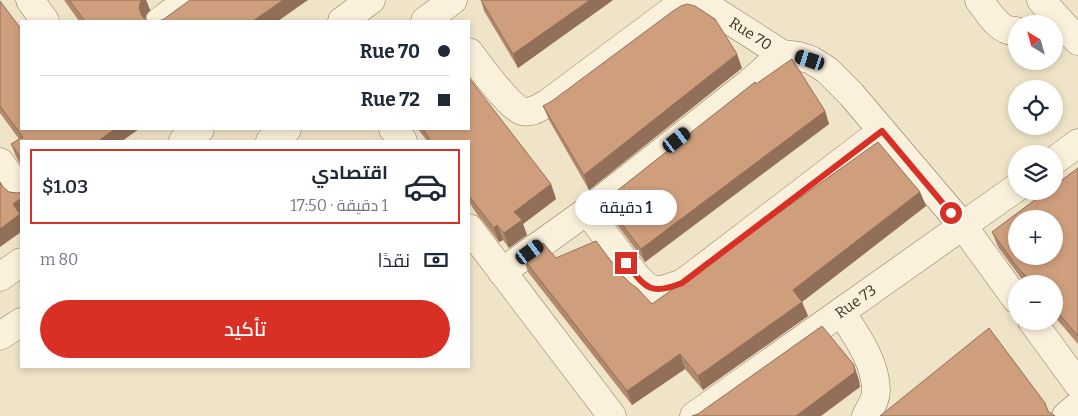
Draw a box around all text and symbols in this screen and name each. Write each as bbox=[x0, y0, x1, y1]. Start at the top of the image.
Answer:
street label: Rue 70 bbox=[726, 14, 775, 54]
north arrow bbox=[1008, 15, 1062, 70]
map controls bbox=[1008, 15, 1063, 330]
text: Rue 70 bbox=[360, 40, 420, 63]
car bbox=[793, 48, 826, 72]
button: locate bbox=[1008, 80, 1063, 135]
text: Rue 72 bbox=[361, 88, 420, 111]
car bbox=[660, 125, 693, 155]
button: layers bbox=[1008, 145, 1063, 200]
text: اقتصادي bbox=[312, 161, 388, 184]
icon: car bbox=[403, 164, 448, 209]
text: $1.03 bbox=[42, 175, 88, 198]
callout: 1 دقيقة bbox=[575, 190, 677, 226]
text: 1 دقيقة · 17:50 bbox=[290, 196, 388, 215]
text: 1 دقيقة bbox=[600, 198, 652, 217]
route start bbox=[940, 202, 962, 224]
button: + bbox=[1008, 210, 1063, 265]
car bbox=[513, 237, 546, 267]
icon: cash bbox=[422, 246, 450, 274]
text: نقدًا bbox=[378, 249, 410, 272]
text: 80 m bbox=[40, 250, 78, 269]
route end bbox=[615, 252, 637, 274]
button: − bbox=[1008, 275, 1063, 330]
street label: Rue 73 bbox=[832, 281, 880, 322]
button: تأكيد bbox=[40, 300, 450, 358]

